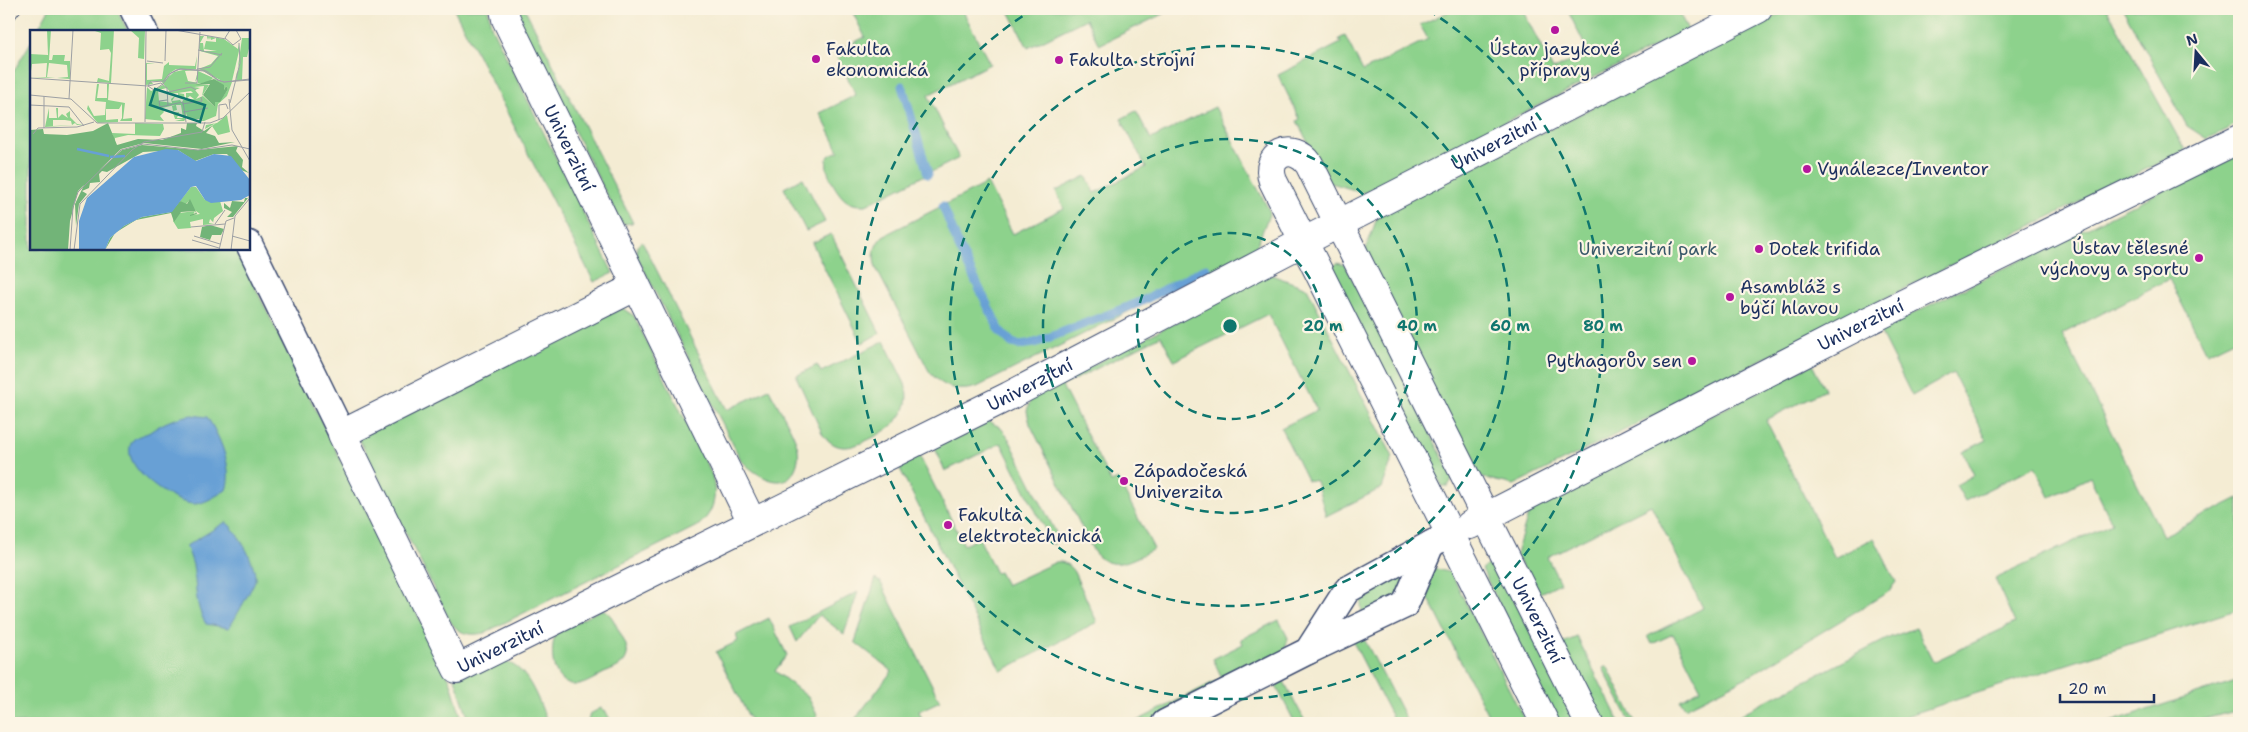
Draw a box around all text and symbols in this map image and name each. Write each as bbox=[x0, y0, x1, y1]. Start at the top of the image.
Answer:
marker: Ústav jazykové přípravy bbox=[1549, 24, 1561, 36]
north arrow bbox=[2170, 28, 2220, 78]
text: N bbox=[2184, 29, 2200, 50]
inset map bbox=[30, 30, 250, 250]
place label: Fakulta ekonomická bbox=[826, 37, 928, 82]
place label: Ústav jazykové přípravy bbox=[1490, 37, 1620, 82]
place label: Fakulta strojní bbox=[1069, 48, 1195, 72]
marker: Fakulta ekonomická bbox=[810, 53, 822, 65]
marker: Fakulta strojní bbox=[1053, 54, 1065, 66]
street label: Univerzitní bbox=[538, 101, 601, 195]
street label: Univerzitní bbox=[1447, 112, 1541, 176]
place label: Vynálezce/Inventor bbox=[1817, 157, 1989, 181]
marker: Vynálezce/Inventor bbox=[1801, 163, 1813, 175]
place label: Ústav tělesné výchovy a sportu bbox=[2040, 236, 2189, 281]
park label: Univerzitní park bbox=[1579, 237, 1717, 261]
place label: Dotek trifida bbox=[1769, 237, 1880, 261]
marker: Dotek trifida bbox=[1753, 243, 1765, 255]
marker: Ústav tělesné výchovy a sportu bbox=[2193, 252, 2205, 264]
place label: Asambláž s býčí hlavou bbox=[1740, 275, 1841, 320]
marker: Asambláž s býčí hlavou bbox=[1724, 291, 1736, 303]
street label: Univerzitní bbox=[1814, 293, 1908, 357]
text: 20 m bbox=[1303, 316, 1343, 336]
text: 40 m bbox=[1397, 316, 1437, 336]
text: 60 m bbox=[1490, 316, 1530, 336]
text: 80 m bbox=[1583, 316, 1623, 336]
centre of rings bbox=[1221, 317, 1239, 335]
place label: Pythagorův sen bbox=[1546, 349, 1682, 373]
street label: Univerzitní bbox=[983, 353, 1077, 417]
marker: Pythagorův sen bbox=[1686, 355, 1698, 367]
place label: Západočeská Univerzita bbox=[1134, 459, 1247, 504]
marker: Západočeská Univerzita bbox=[1118, 475, 1130, 487]
place label: Fakulta elektrotechnická bbox=[958, 503, 1102, 548]
marker: Fakulta elektrotechnická bbox=[942, 519, 954, 531]
street label: Univerzitní bbox=[1506, 573, 1569, 668]
street label: Univerzitní bbox=[453, 616, 548, 679]
scale bar bbox=[2060, 672, 2154, 704]
text: 20 m bbox=[2068, 679, 2107, 699]

